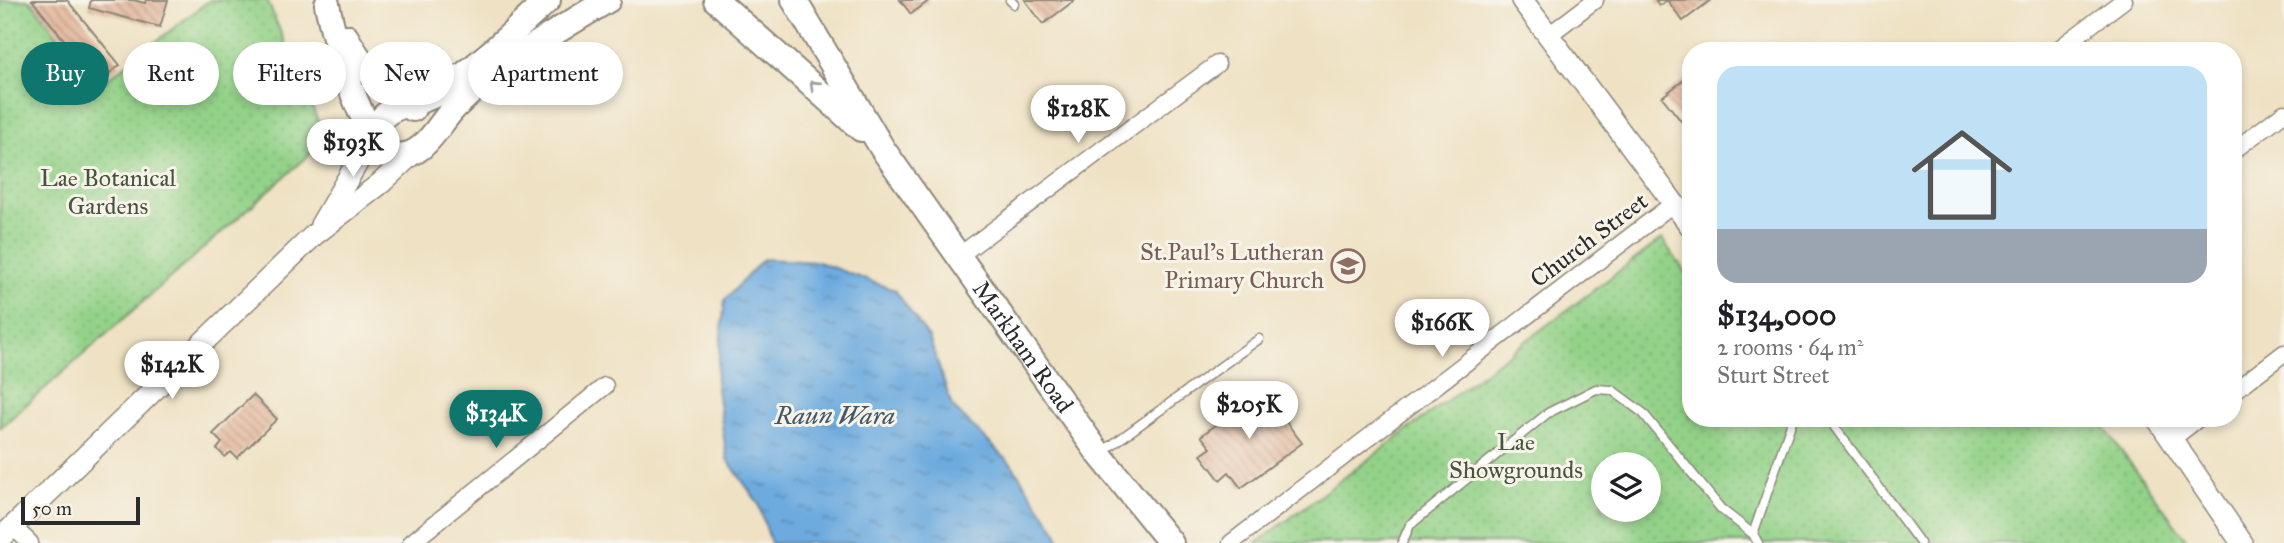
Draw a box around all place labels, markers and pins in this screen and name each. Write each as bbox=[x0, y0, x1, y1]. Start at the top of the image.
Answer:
pin: $128K bbox=[1029, 86, 1127, 145]
pin: $193K bbox=[304, 120, 402, 179]
place label: St.Paul's Lutheran Primary Church bbox=[1140, 237, 1324, 295]
school or university icon: St.Paul's Lutheran Primary Church bbox=[1329, 247, 1367, 285]
pin: $166K bbox=[1393, 300, 1491, 359]
pin: $142K bbox=[123, 342, 221, 401]
pin: $205K bbox=[1200, 382, 1298, 441]
pin: $134K bbox=[447, 391, 545, 450]

